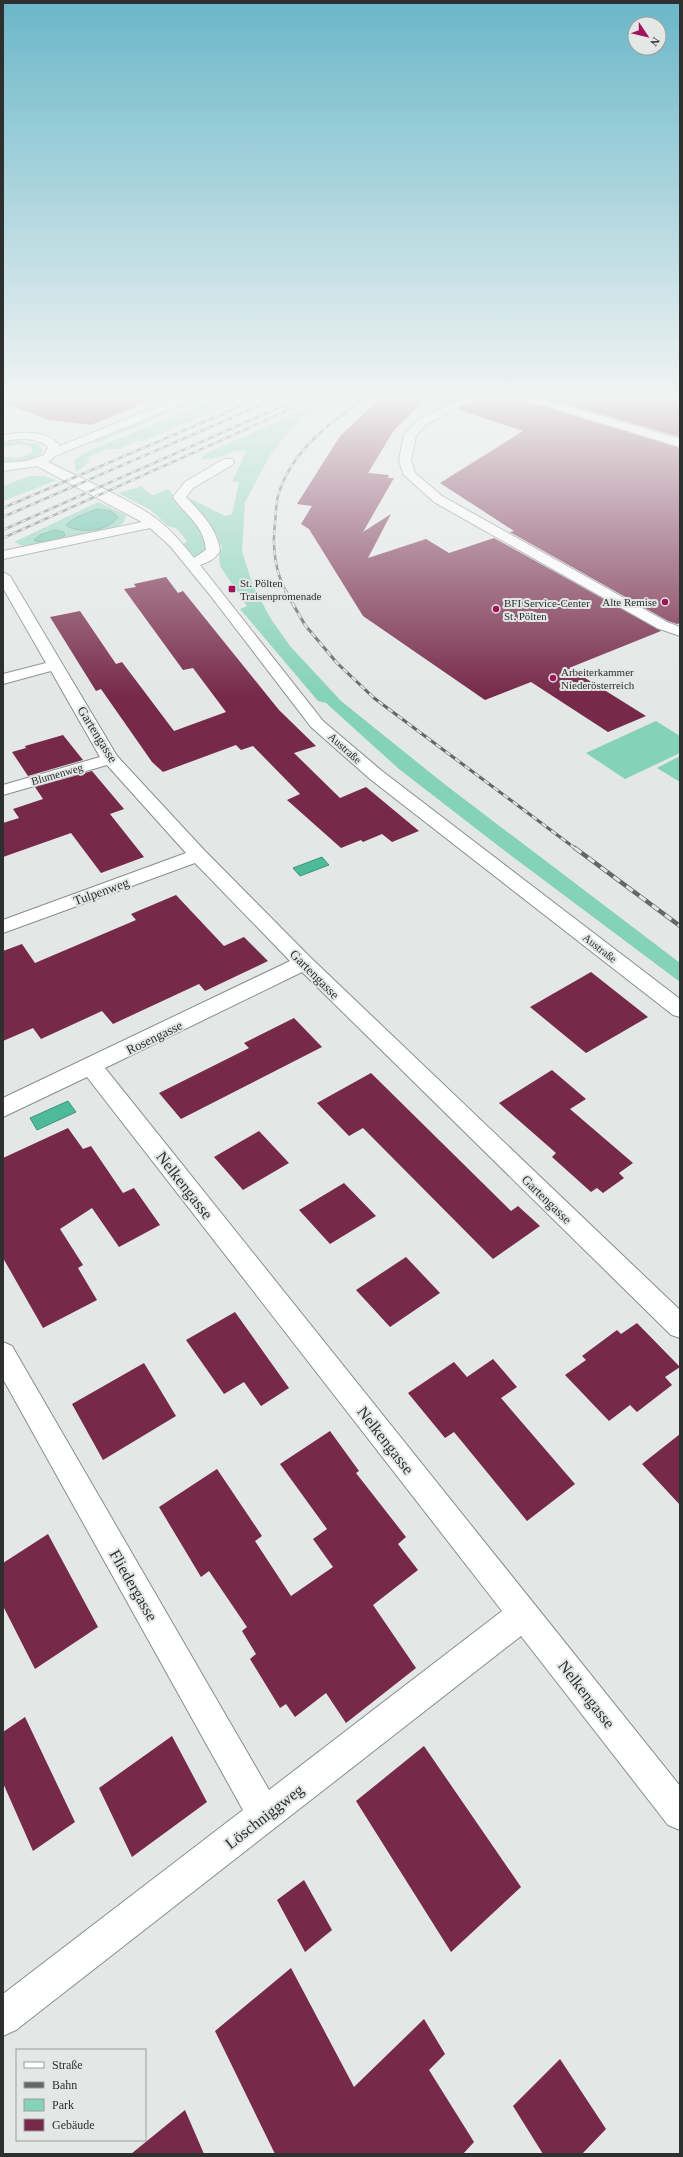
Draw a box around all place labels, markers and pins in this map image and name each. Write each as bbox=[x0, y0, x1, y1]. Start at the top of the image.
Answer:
place label: St. Pölten Traisenpromenade bbox=[240, 577, 322, 602]
marker: St. Pölten Traisenpromenade bbox=[227, 584, 237, 594]
place label: Alte Remise bbox=[602, 596, 657, 608]
place label: BFI Service-Center St. Pölten bbox=[504, 597, 590, 622]
marker: Alte Remise bbox=[660, 597, 670, 607]
marker: BFI Service-Center St. Pölten bbox=[491, 604, 501, 614]
place label: Arbeiterkammer Niederösterreich bbox=[561, 666, 635, 691]
marker: Arbeiterkammer Niederösterreich bbox=[548, 673, 558, 683]

